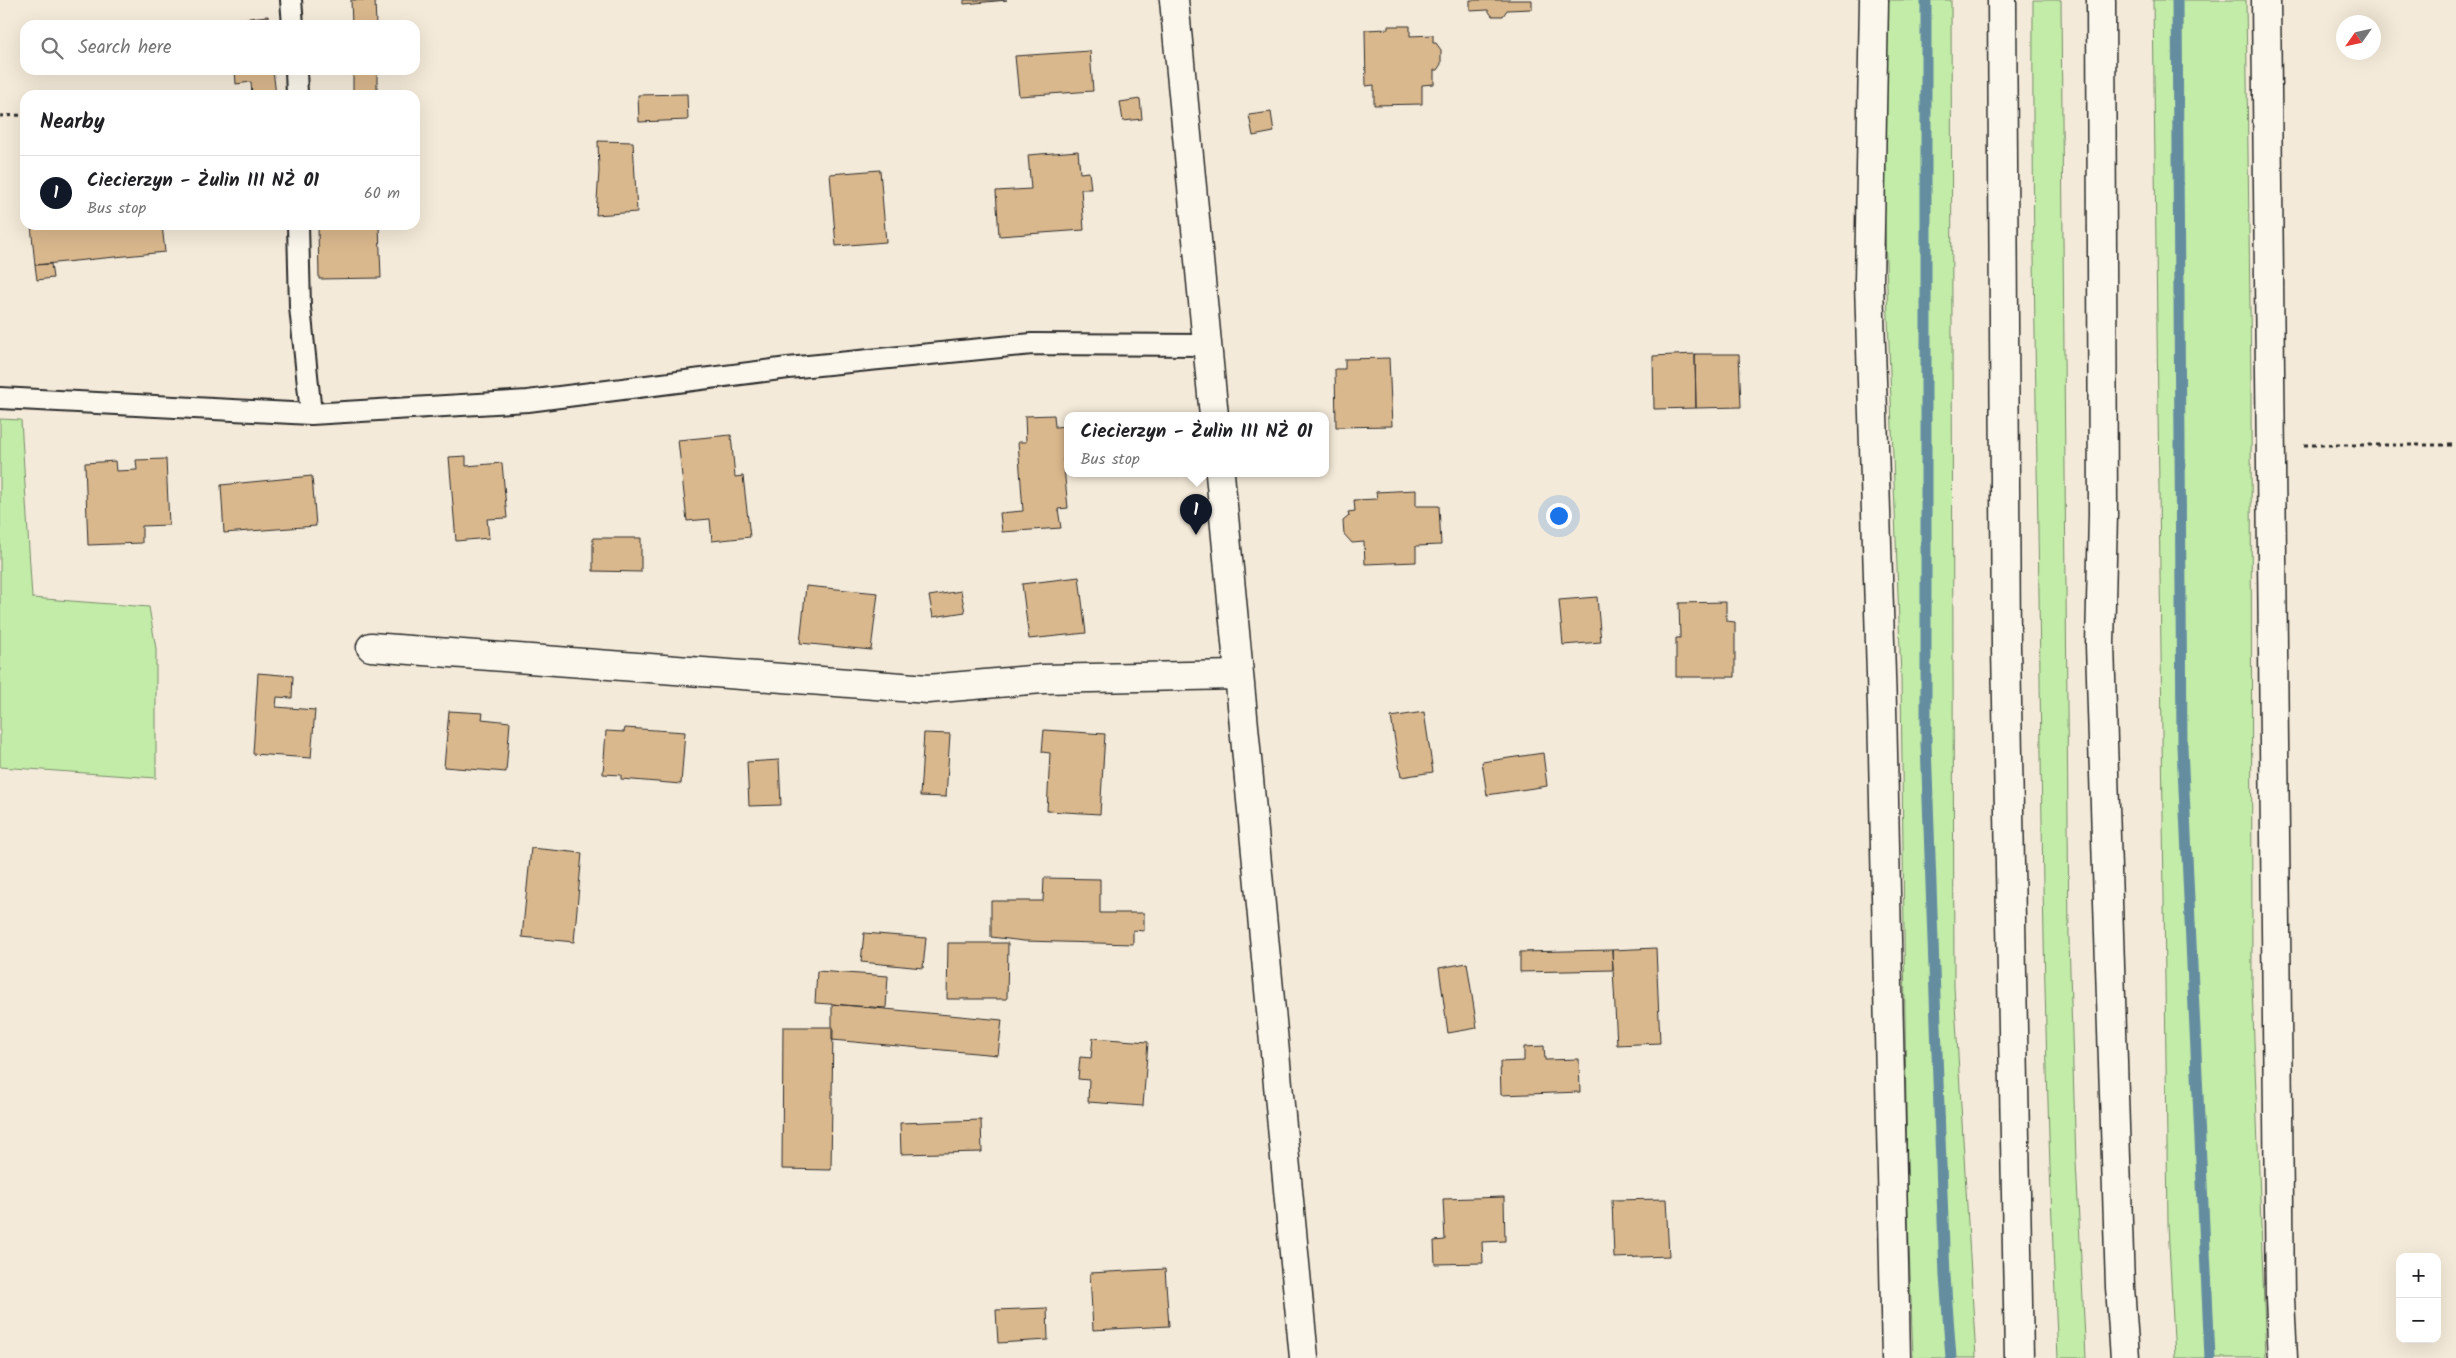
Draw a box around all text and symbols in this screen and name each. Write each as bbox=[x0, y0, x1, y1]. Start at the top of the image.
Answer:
north arrow bbox=[2336, 15, 2381, 60]
search box bbox=[20, 20, 420, 75]
text: Search here bbox=[78, 33, 172, 63]
icon: search bbox=[38, 34, 66, 62]
text: Nearby bbox=[40, 106, 105, 139]
text: Ciecierzyn - Żulin III NŻ 01 bbox=[87, 166, 319, 196]
text: 1 bbox=[54, 181, 58, 206]
text: 60 m bbox=[364, 181, 400, 206]
text: Bus stop bbox=[87, 196, 146, 221]
popup bbox=[1064, 412, 1329, 477]
text: Ciecierzyn - Żulin III NŻ 01 bbox=[1081, 417, 1312, 447]
text: Bus stop bbox=[1081, 447, 1140, 472]
pin: 1 bbox=[1180, 494, 1212, 535]
your location bbox=[1546, 503, 1572, 529]
map controls bbox=[2396, 1253, 2441, 1343]
button: + bbox=[2396, 1253, 2441, 1298]
button: − bbox=[2396, 1298, 2441, 1343]

